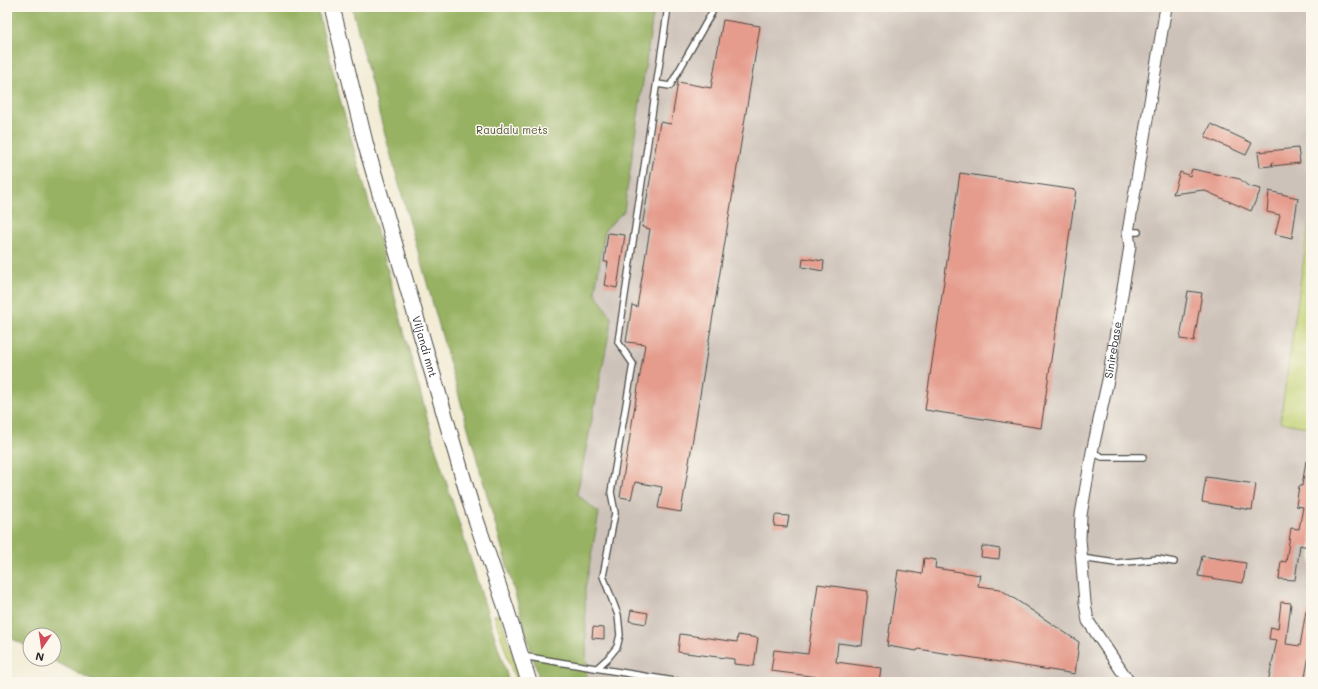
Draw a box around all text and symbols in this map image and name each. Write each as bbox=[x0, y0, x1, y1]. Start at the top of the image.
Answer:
park label: Raudalu mets bbox=[476, 122, 548, 137]
street label: Viljandi mnt bbox=[409, 314, 441, 379]
street label: Sinirebase bbox=[1100, 320, 1125, 380]
north arrow bbox=[22, 627, 62, 667]
text: N bbox=[34, 649, 45, 665]

